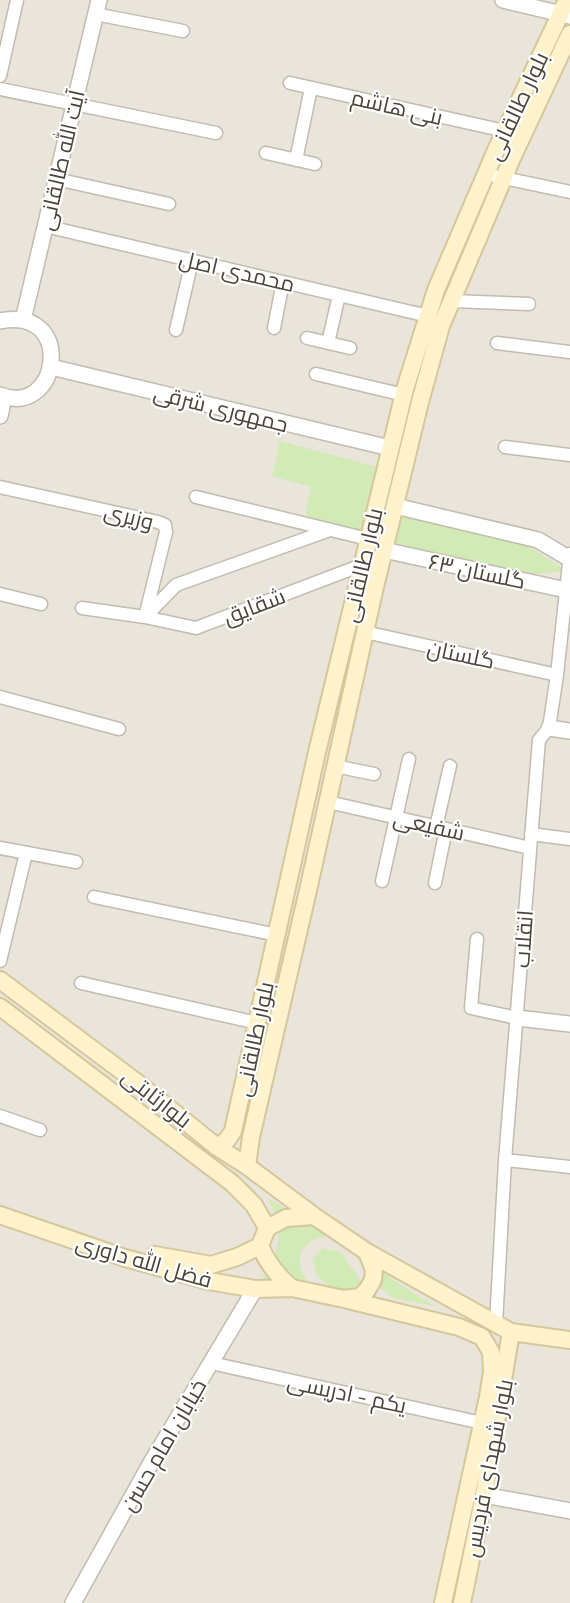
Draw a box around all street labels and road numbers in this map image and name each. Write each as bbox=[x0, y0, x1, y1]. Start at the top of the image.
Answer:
street label: بلوار طالقانی bbox=[480, 47, 554, 165]
street label: بنی هاشم bbox=[348, 83, 446, 133]
street label: آیت الله طالقانی bbox=[31, 87, 91, 233]
street label: محمدی اصل bbox=[176, 244, 298, 298]
street label: جمهوری شرقی bbox=[151, 378, 291, 438]
street label: وزیری bbox=[102, 496, 157, 535]
street label: بلوار طالقانی bbox=[335, 505, 389, 625]
street label: گلستان ۶۳ bbox=[426, 547, 528, 594]
street label: شقایق bbox=[219, 581, 289, 631]
street label: گلستان bbox=[425, 633, 497, 674]
street label: شفیعی bbox=[391, 803, 467, 847]
street label: انقلاب bbox=[507, 909, 537, 969]
street label: بلوار طالقانی bbox=[228, 979, 280, 1099]
street label: بلوارثابتی bbox=[116, 1062, 198, 1134]
street label: فضل الله داوری bbox=[73, 1228, 215, 1294]
street label: یکم - ادریسی bbox=[284, 1367, 409, 1421]
street label: خیابان امام حسن bbox=[114, 1374, 214, 1517]
street label: بلوار شهدای فردیس bbox=[457, 1377, 519, 1559]

